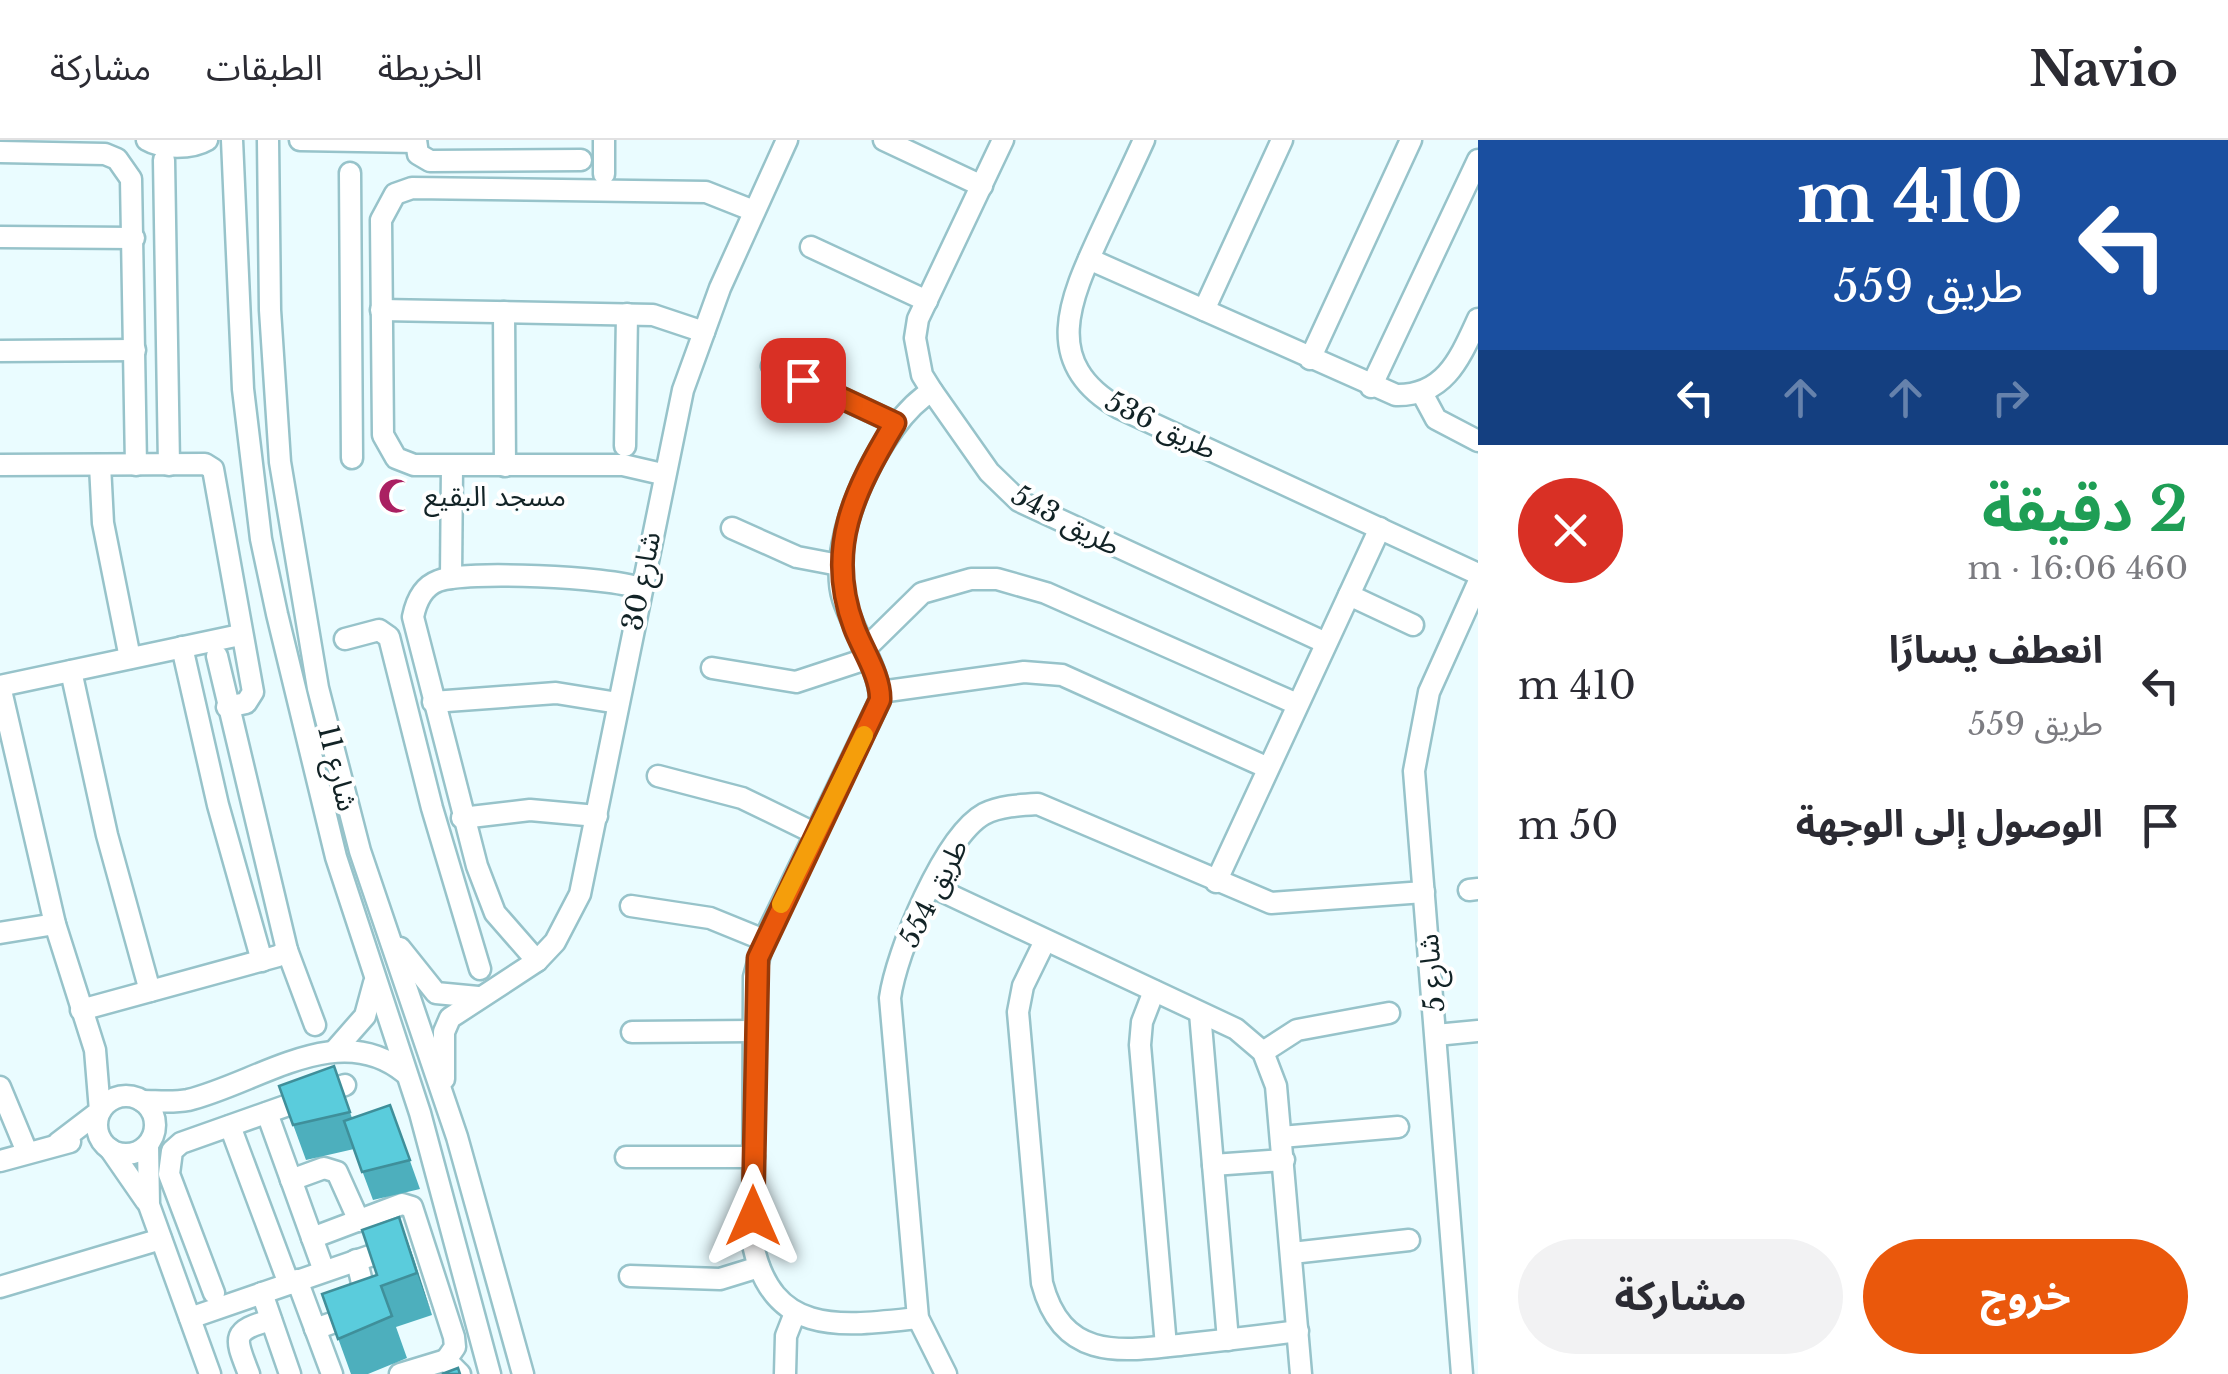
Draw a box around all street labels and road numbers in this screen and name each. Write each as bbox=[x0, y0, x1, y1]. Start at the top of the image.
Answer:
street label: طريق 536 bbox=[1099, 384, 1222, 467]
street label: طريق 543 bbox=[1006, 477, 1126, 564]
street label: شارع 30 bbox=[615, 529, 671, 634]
street label: شارع 11 bbox=[307, 721, 365, 816]
street label: طريق 554 bbox=[891, 833, 975, 953]
street label: شارع 5 bbox=[1411, 932, 1455, 1014]

